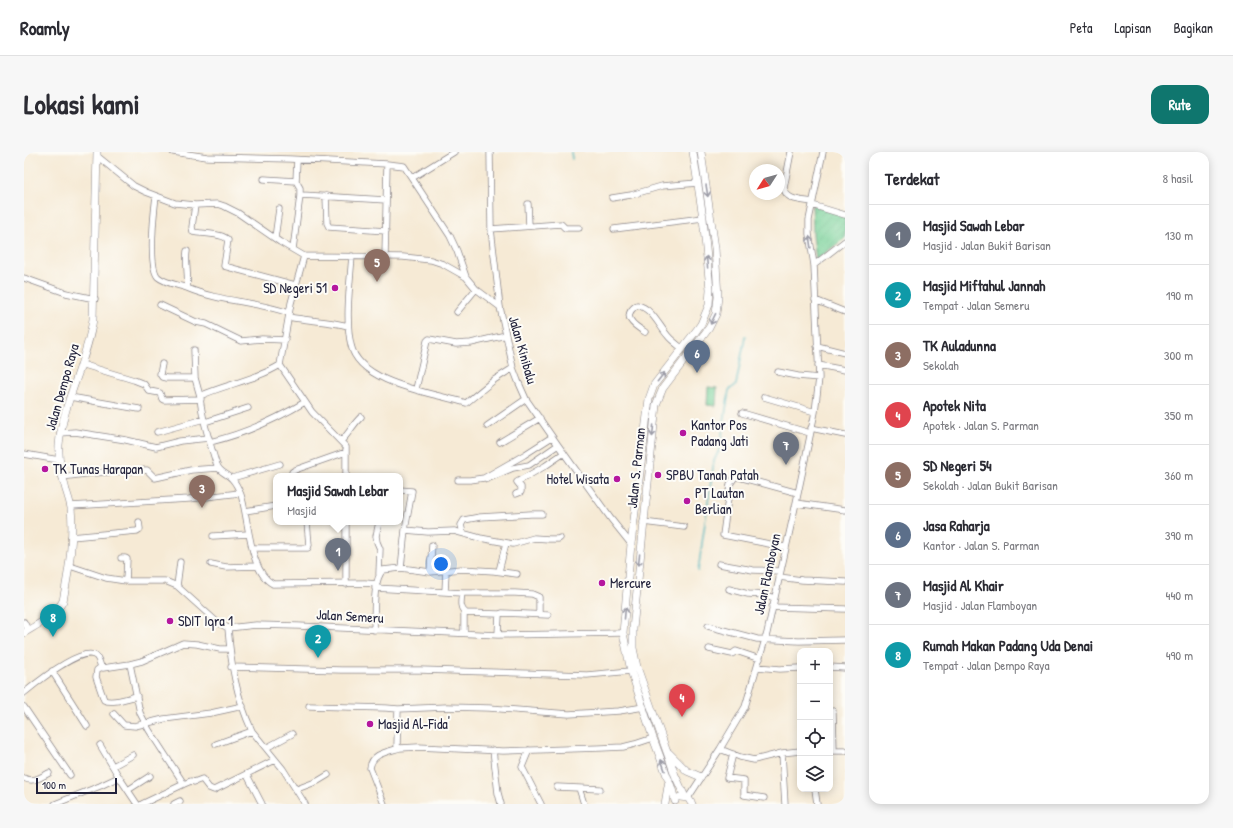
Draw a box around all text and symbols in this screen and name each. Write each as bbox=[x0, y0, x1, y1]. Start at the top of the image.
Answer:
text: Roamly bbox=[20, 15, 70, 41]
text: Peta bbox=[1070, 18, 1092, 37]
text: Lapisan bbox=[1114, 18, 1151, 37]
text: Bagikan bbox=[1173, 18, 1213, 37]
text: Lokasi kami bbox=[24, 85, 140, 123]
button: Rute bbox=[1151, 85, 1209, 124]
north arrow bbox=[749, 164, 785, 200]
text: Terdekat bbox=[885, 167, 939, 190]
text: 8 hasil bbox=[1162, 169, 1193, 187]
one-way arrow bbox=[703, 184, 711, 197]
text: Masjid Sawah Lebar bbox=[923, 215, 1025, 236]
text: 1 bbox=[896, 226, 900, 244]
text: 130 m bbox=[1165, 226, 1193, 244]
one-way arrow bbox=[806, 236, 814, 249]
text: Masjid · Jalan Bukit Barisan bbox=[923, 236, 1051, 254]
pin: 5 bbox=[364, 249, 390, 282]
one-way arrow bbox=[704, 256, 711, 269]
text: Masjid Miftahul Jannah bbox=[923, 275, 1045, 296]
place label: SD Negeri 51 bbox=[263, 278, 327, 298]
marker: SD Negeri 51 bbox=[330, 283, 340, 293]
text: 2 bbox=[895, 286, 901, 304]
text: 190 m bbox=[1166, 286, 1193, 304]
text: Tempat · Jalan Semeru bbox=[923, 296, 1030, 314]
one-way arrow bbox=[709, 313, 716, 325]
street label: Jalan Kinibalu bbox=[505, 314, 542, 386]
text: TK Auladunna bbox=[923, 335, 996, 356]
pin: 6 bbox=[684, 340, 710, 373]
street label: Jalan Dempo Raya bbox=[40, 341, 84, 433]
text: 3 bbox=[895, 346, 901, 364]
text: 300 m bbox=[1164, 346, 1193, 364]
text: Sekolah bbox=[923, 356, 959, 374]
one-way arrow bbox=[656, 371, 665, 382]
text: Apotek Nita bbox=[923, 395, 986, 416]
text: 4 bbox=[896, 406, 900, 424]
text: 350 m bbox=[1164, 406, 1193, 424]
place label: Kantor Pos Padang Jati bbox=[691, 415, 749, 451]
text: Apotek · Jalan S. Parman bbox=[923, 416, 1039, 434]
one-way arrow bbox=[649, 424, 657, 437]
street label: Jalan S. Parman bbox=[622, 427, 649, 509]
marker: Kantor Pos Padang Jati bbox=[678, 428, 688, 438]
pin: 7 bbox=[773, 432, 799, 465]
text: SD Negeri 54 bbox=[923, 455, 992, 476]
place label: TK Tunas Harapan bbox=[53, 459, 143, 479]
marker: TK Tunas Harapan bbox=[40, 464, 50, 474]
place label: SPBU Tanah Patah bbox=[666, 465, 759, 484]
text: 5 bbox=[895, 466, 901, 484]
text: 360 m bbox=[1164, 466, 1193, 484]
place label: Hotel Wisata bbox=[547, 469, 610, 488]
marker: SPBU Tanah Patah bbox=[653, 470, 663, 480]
popup bbox=[273, 473, 403, 525]
marker: Hotel Wisata bbox=[612, 474, 622, 484]
pin: 3 bbox=[189, 475, 215, 508]
text: Sekolah · Jalan Bukit Barisan bbox=[923, 476, 1058, 494]
text: Masjid Sawah Lebar bbox=[287, 480, 389, 501]
place label: PT Lautan Berlian bbox=[695, 483, 744, 518]
marker: PT Lautan Berlian bbox=[682, 496, 692, 506]
text: Masjid bbox=[287, 501, 316, 519]
text: Jasa Raharja bbox=[923, 515, 990, 536]
text: 6 bbox=[895, 526, 901, 544]
text: 390 m bbox=[1165, 526, 1193, 544]
street label: Jalan Flamboyan bbox=[749, 532, 785, 616]
text: Kantor · Jalan S. Parman bbox=[923, 536, 1039, 554]
pin: 1 bbox=[325, 538, 351, 571]
one-way arrow bbox=[636, 553, 643, 566]
your location bbox=[431, 554, 451, 574]
place label: Mercure bbox=[610, 573, 652, 592]
text: Masjid Al Khair bbox=[923, 575, 1004, 596]
marker: Mercure bbox=[597, 578, 607, 588]
text: 7 bbox=[895, 586, 901, 604]
text: 440 m bbox=[1166, 586, 1193, 604]
text: Masjid · Jalan Flamboyan bbox=[923, 596, 1037, 614]
pin: 8 bbox=[40, 604, 66, 637]
street label: Jalan Semeru bbox=[316, 604, 385, 627]
one-way arrow bbox=[621, 607, 628, 620]
place label: SDIT Iqra 1 bbox=[178, 611, 233, 631]
marker: SDIT Iqra 1 bbox=[165, 616, 175, 626]
pin: 2 bbox=[305, 625, 331, 658]
text: Rumah Makan Padang Uda Denai bbox=[923, 635, 1093, 656]
text: 8 bbox=[895, 646, 901, 664]
text: 490 m bbox=[1166, 646, 1193, 664]
map controls bbox=[797, 648, 833, 792]
button: + bbox=[797, 648, 833, 684]
text: Tempat · Jalan Dempo Raya bbox=[923, 656, 1050, 674]
pin: 4 bbox=[669, 684, 695, 717]
button: − bbox=[797, 684, 833, 720]
place label: Masjid Al-Fida' bbox=[378, 714, 450, 734]
marker: Masjid Al-Fida' bbox=[365, 719, 375, 729]
button: locate bbox=[797, 720, 833, 756]
button: layers bbox=[797, 756, 833, 792]
one-way arrow bbox=[659, 758, 666, 771]
scale bar bbox=[36, 776, 117, 795]
text: 100 m bbox=[42, 778, 66, 792]

